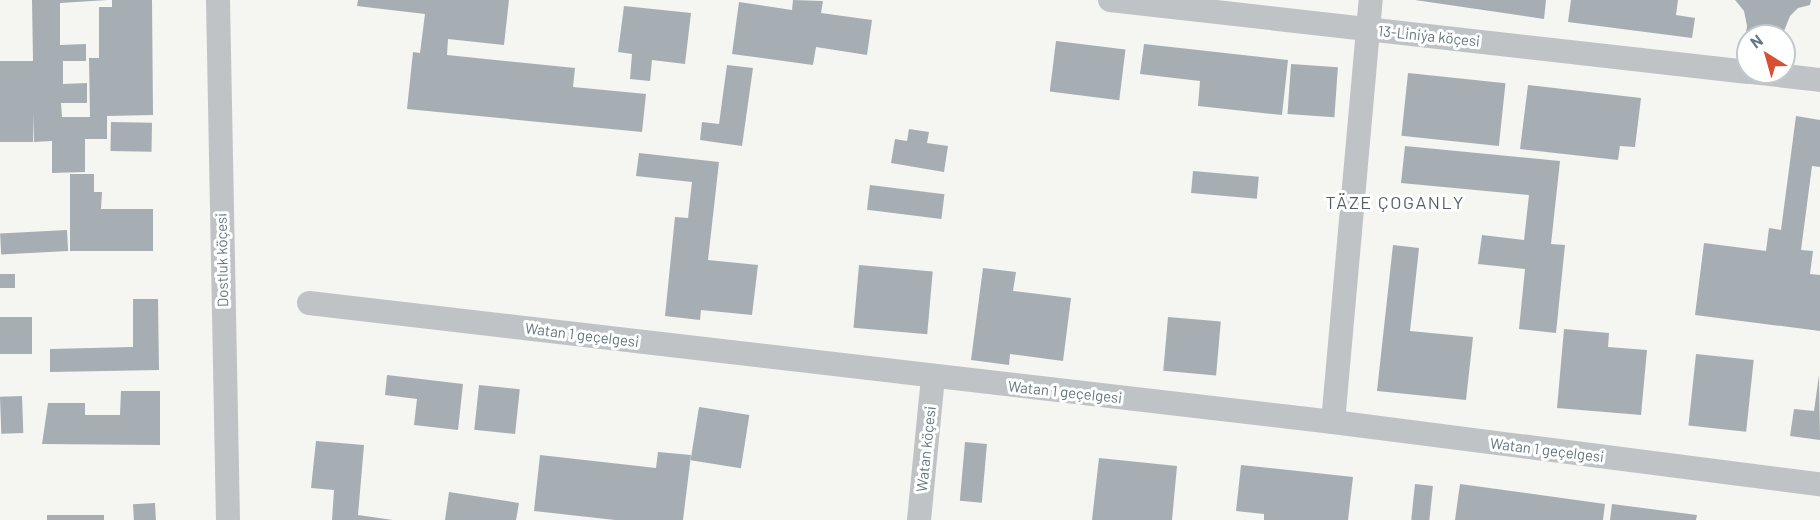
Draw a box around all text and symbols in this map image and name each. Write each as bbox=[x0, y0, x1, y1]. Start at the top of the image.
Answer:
street label: 13-Liniýa köçesi bbox=[1377, 22, 1481, 50]
north arrow bbox=[1736, 24, 1796, 84]
text: N bbox=[1746, 30, 1766, 52]
district label: TÄZE ÇOGANLY bbox=[1325, 191, 1465, 213]
street label: Dostluk köçesi bbox=[212, 213, 232, 307]
street label: Watan 1 geçelgesi bbox=[524, 319, 640, 351]
street label: Watan 1 geçelgesi bbox=[1007, 377, 1123, 407]
street label: Watan köçesi bbox=[913, 405, 939, 493]
street label: Watan 1 geçelgesi bbox=[1489, 434, 1605, 466]

